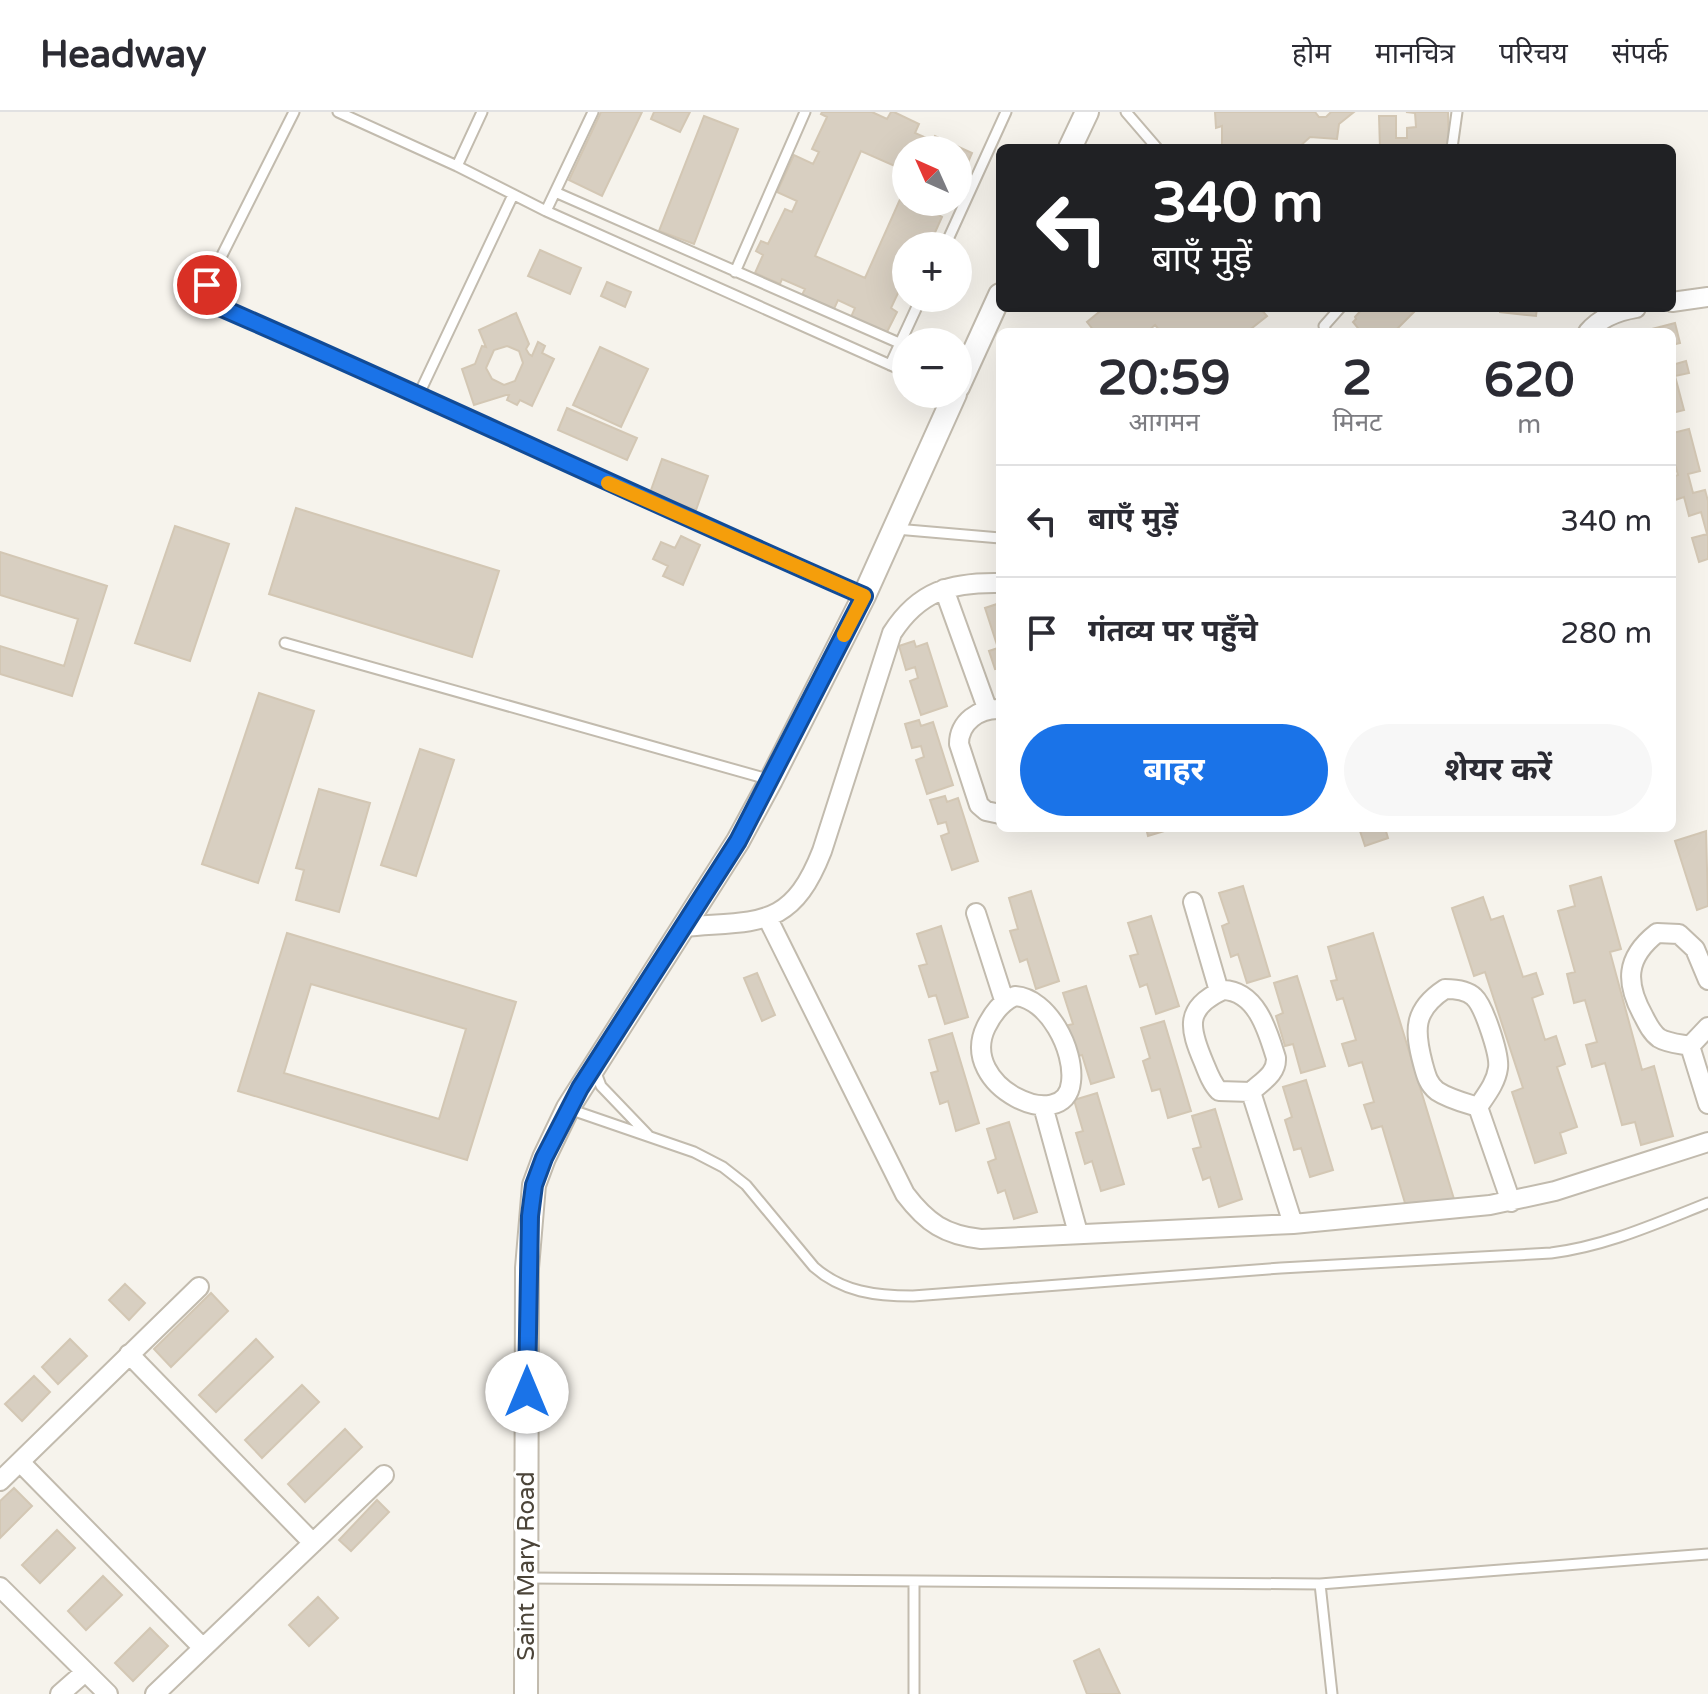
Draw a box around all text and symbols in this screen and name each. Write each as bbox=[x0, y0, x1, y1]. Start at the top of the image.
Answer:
text: Headway bbox=[40, 32, 206, 78]
text: होम bbox=[1292, 37, 1331, 71]
text: मानचित्र bbox=[1375, 37, 1455, 71]
text: परिचय bbox=[1499, 37, 1568, 71]
text: संपर्क bbox=[1612, 37, 1668, 71]
north arrow bbox=[892, 136, 972, 216]
map controls bbox=[892, 136, 972, 408]
text: 340 m bbox=[1152, 170, 1323, 237]
icon: left bbox=[1020, 176, 1124, 280]
button: + bbox=[892, 232, 972, 312]
text: बाएँ मुड़ें bbox=[1152, 238, 1252, 281]
pin bbox=[173, 251, 241, 319]
icon: arrive bbox=[185, 263, 229, 307]
button: − bbox=[892, 328, 972, 408]
text: 20:59 bbox=[1098, 350, 1231, 408]
text: 2 bbox=[1342, 350, 1372, 408]
text: 620 bbox=[1484, 352, 1574, 410]
text: आगमन bbox=[1129, 407, 1200, 438]
text: मिनट bbox=[1332, 407, 1382, 438]
text: m bbox=[1517, 409, 1541, 440]
icon: left bbox=[1020, 499, 1064, 543]
text: बाएँ मुड़ें bbox=[1088, 501, 1178, 538]
text: 340 m bbox=[1560, 503, 1652, 540]
icon: arrive bbox=[1020, 611, 1064, 655]
text: गंतव्य पर पहुँचे bbox=[1088, 613, 1258, 650]
text: 280 m bbox=[1560, 615, 1652, 652]
button: बाहर bbox=[1020, 724, 1328, 816]
button: शेयर करें bbox=[1344, 724, 1652, 816]
position arrow bbox=[485, 1350, 569, 1434]
street label: Saint Mary Road bbox=[512, 1471, 541, 1661]

